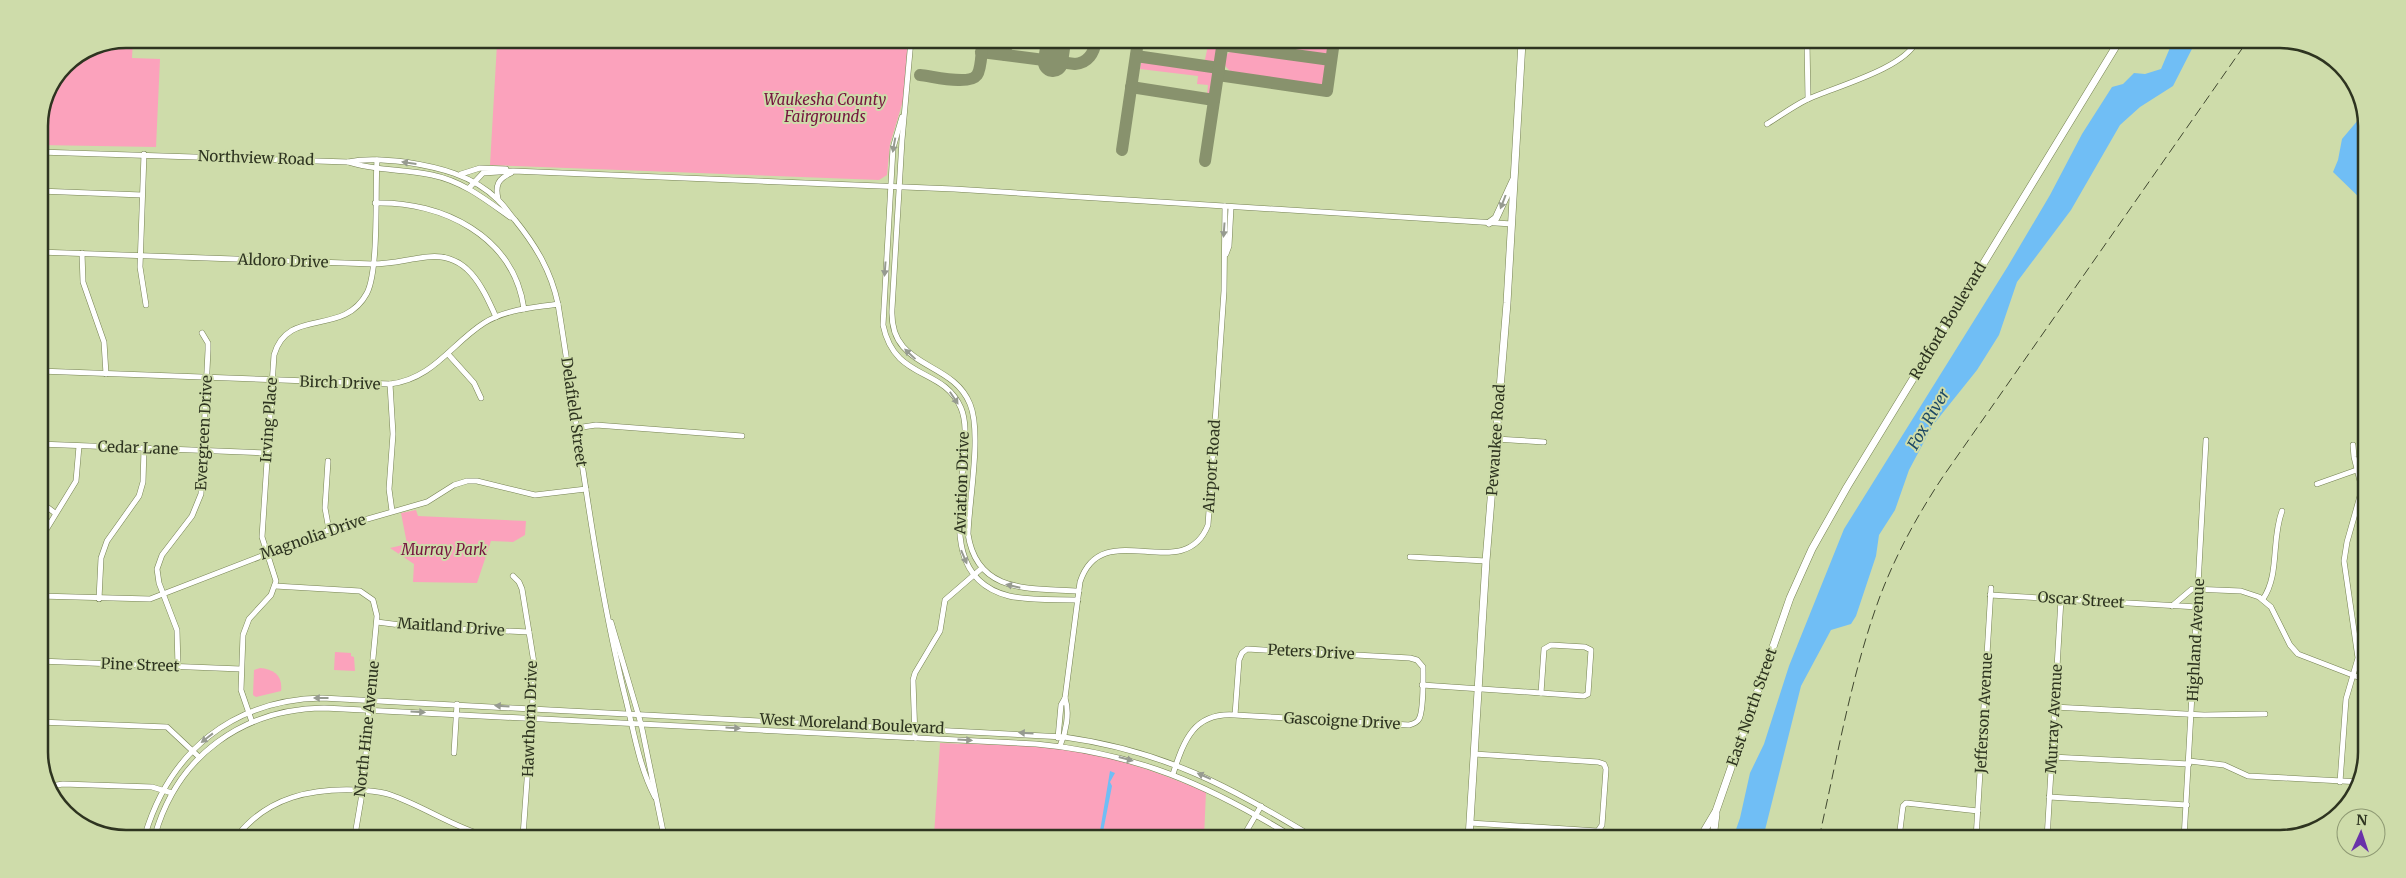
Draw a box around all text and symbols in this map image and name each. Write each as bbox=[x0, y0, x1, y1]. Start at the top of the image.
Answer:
park label: Waukesha County Fairgrounds bbox=[764, 90, 886, 126]
one-way arrow bbox=[890, 138, 898, 154]
street label: Northview Road bbox=[198, 146, 314, 169]
one-way arrow bbox=[401, 159, 417, 167]
one-way arrow bbox=[1499, 195, 1507, 210]
one-way arrow bbox=[1219, 223, 1227, 239]
street label: Aldoro Drive bbox=[236, 249, 329, 272]
street label: Redford Boulevard bbox=[1905, 259, 1990, 383]
one-way arrow bbox=[880, 262, 888, 278]
one-way arrow bbox=[904, 348, 916, 360]
street label: Delafield Street bbox=[557, 356, 592, 468]
street label: Birch Drive bbox=[299, 372, 381, 393]
street label: Evergreen Drive bbox=[191, 375, 216, 491]
street label: Irving Place bbox=[256, 376, 281, 463]
street label: Pewaukee Road bbox=[1482, 383, 1509, 497]
water label: Fox River bbox=[1902, 385, 1954, 454]
one-way arrow bbox=[950, 391, 959, 405]
street label: Airport Road bbox=[1199, 419, 1224, 514]
street label: Aviation Drive bbox=[950, 431, 973, 536]
street label: Cedar Lane bbox=[97, 437, 179, 458]
street label: Magnolia Drive bbox=[257, 509, 368, 564]
park label: Murray Park bbox=[400, 540, 488, 559]
one-way arrow bbox=[961, 550, 969, 564]
street label: Highland Avenue bbox=[2183, 578, 2208, 702]
one-way arrow bbox=[1005, 582, 1020, 590]
street label: Oscar Street bbox=[2037, 587, 2125, 612]
street label: Maitland Drive bbox=[397, 613, 506, 640]
street label: Peters Drive bbox=[1267, 640, 1355, 663]
street label: East North Street bbox=[1722, 645, 1781, 769]
street label: Jefferson Avenue bbox=[1971, 652, 1996, 775]
street label: Pine Street bbox=[100, 654, 180, 675]
street label: North Hine Avenue bbox=[350, 660, 383, 798]
street label: Hawthorn Drive bbox=[518, 660, 541, 777]
street label: Murray Avenue bbox=[2041, 663, 2066, 774]
one-way arrow bbox=[312, 694, 328, 702]
one-way arrow bbox=[493, 702, 509, 710]
one-way arrow bbox=[410, 708, 426, 716]
street label: Gascoigne Drive bbox=[1283, 708, 1401, 733]
street label: West Moreland Boulevard bbox=[758, 709, 945, 738]
one-way arrow bbox=[725, 725, 741, 733]
one-way arrow bbox=[1018, 729, 1034, 737]
one-way arrow bbox=[201, 732, 214, 743]
one-way arrow bbox=[957, 737, 973, 745]
one-way arrow bbox=[1118, 755, 1133, 763]
one-way arrow bbox=[1197, 772, 1211, 780]
north arrow bbox=[2336, 808, 2386, 858]
text: N bbox=[2356, 811, 2368, 829]

